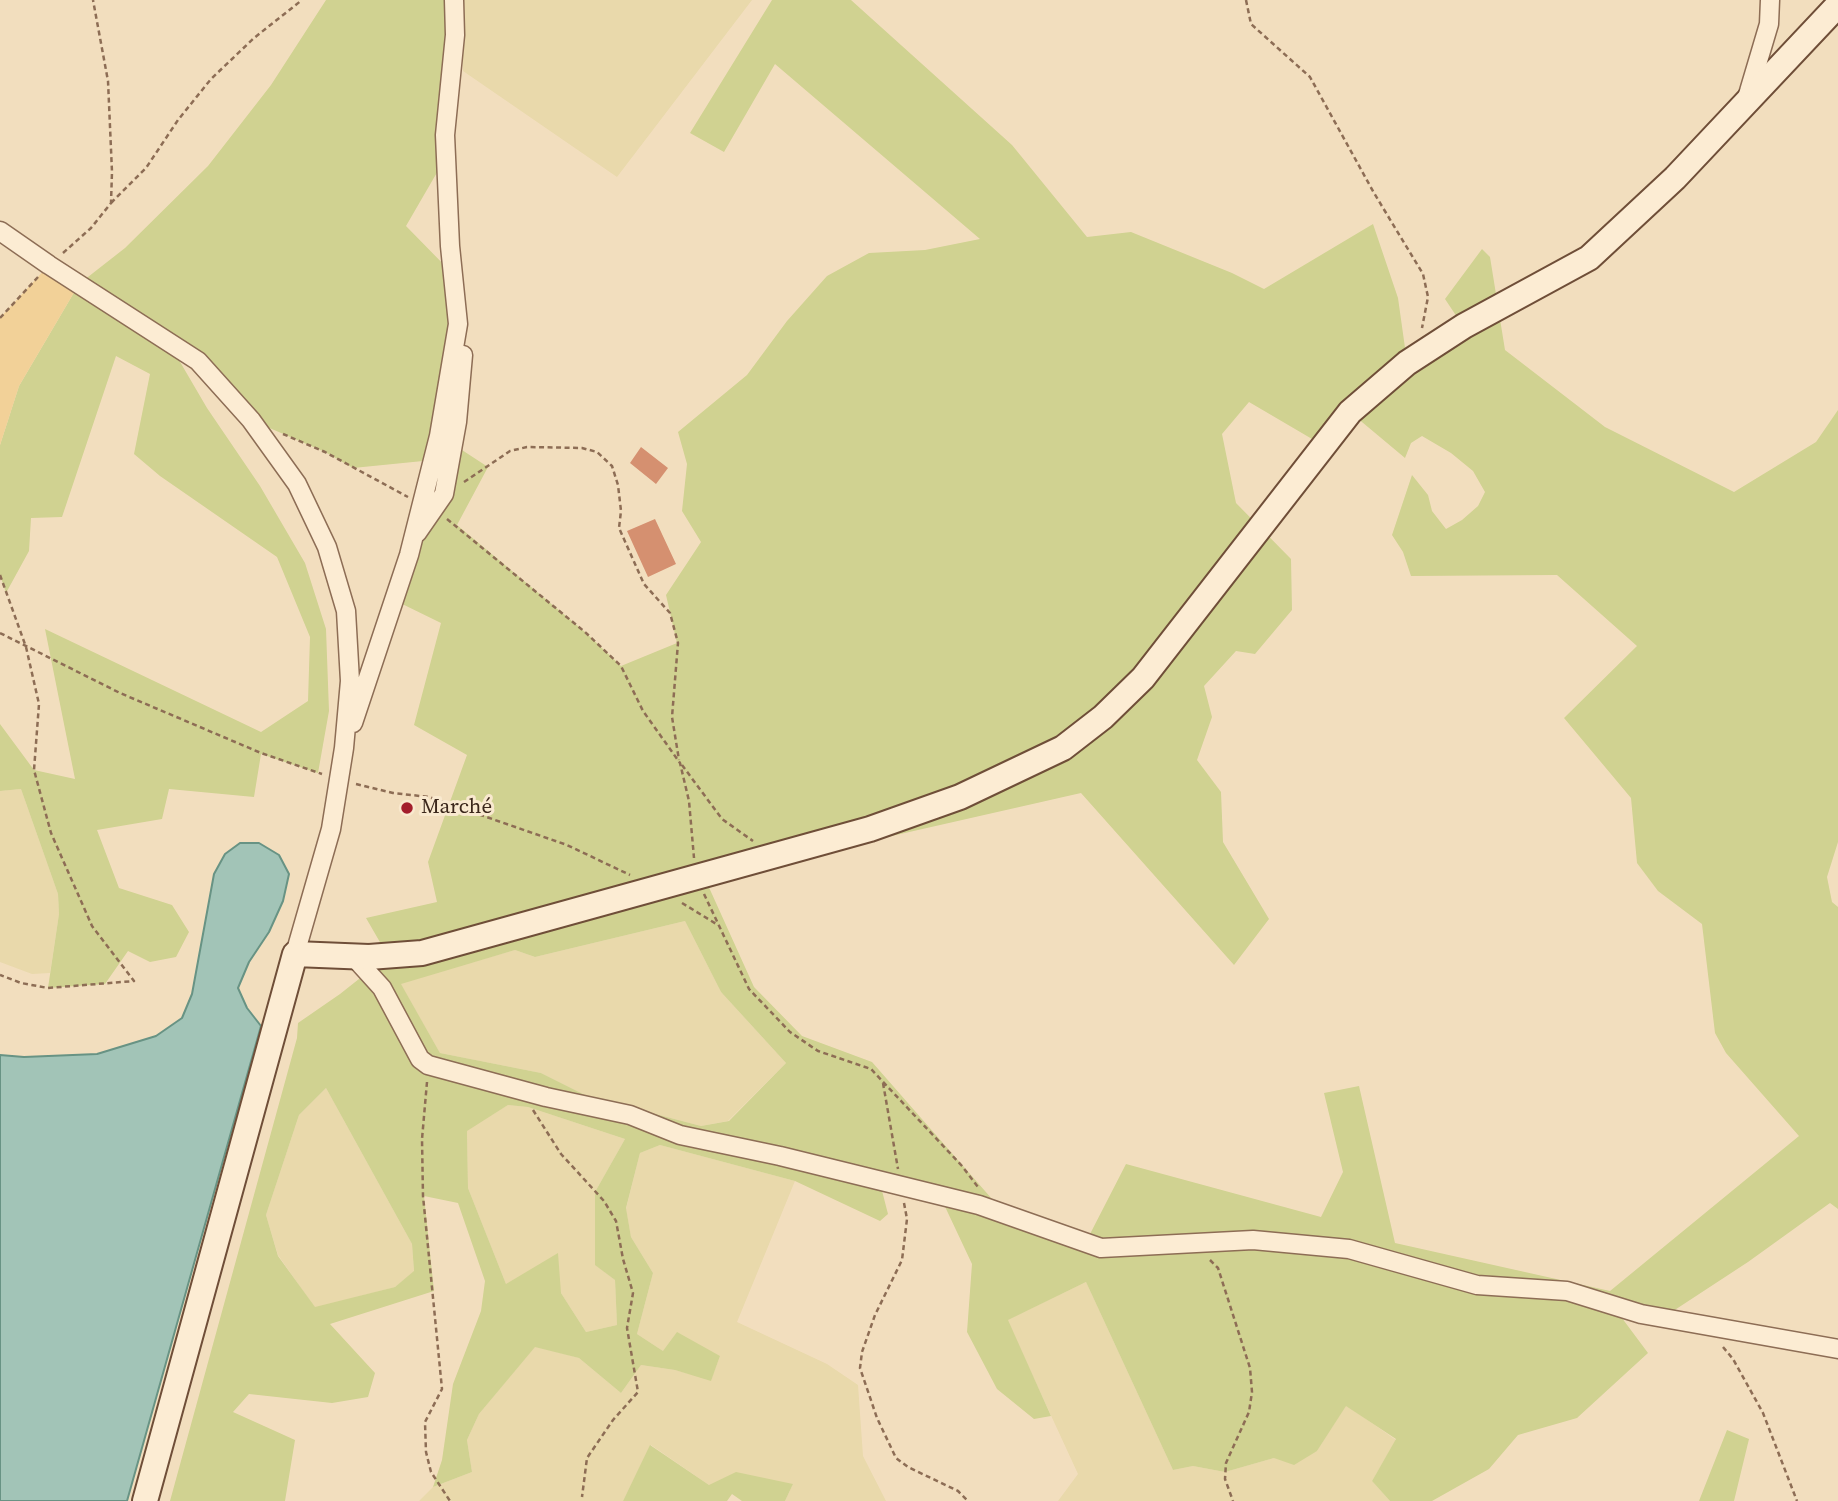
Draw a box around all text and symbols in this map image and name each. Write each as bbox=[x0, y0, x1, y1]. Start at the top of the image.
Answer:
place label: Marché bbox=[421, 795, 492, 821]
marker: Marché bbox=[399, 800, 415, 816]

